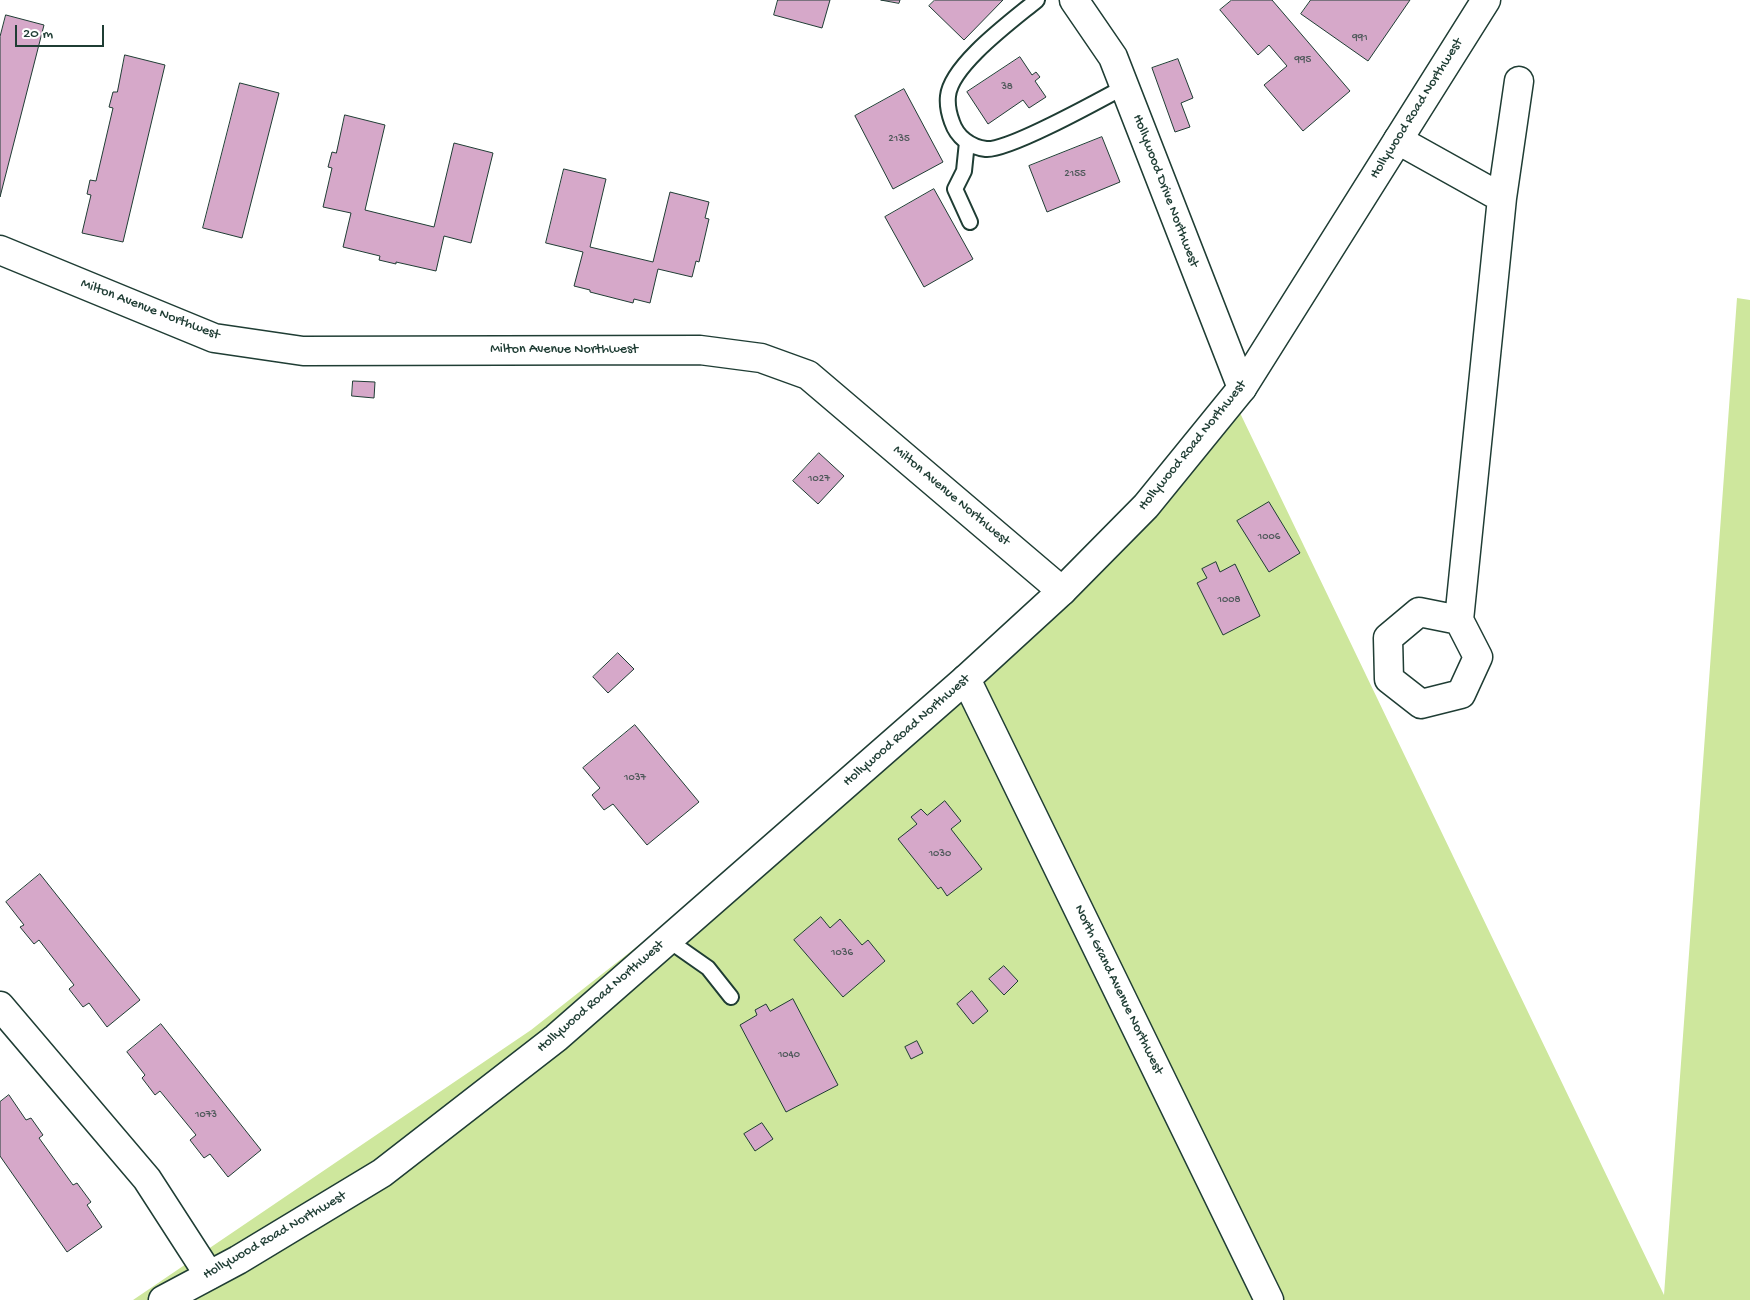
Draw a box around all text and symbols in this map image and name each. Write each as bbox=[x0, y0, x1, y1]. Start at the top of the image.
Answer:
scale bar bbox=[18, 15, 106, 47]
text: 20 m bbox=[23, 25, 53, 43]
house number: 991 bbox=[1352, 31, 1368, 45]
street label: Hollywood Road Northwest bbox=[1367, 36, 1467, 182]
house number: 995 bbox=[1295, 53, 1311, 67]
house number: 38 bbox=[1001, 80, 1013, 94]
street label: Hollywood Drive Northwest bbox=[1128, 112, 1202, 270]
house number: 2135 bbox=[888, 132, 910, 146]
house number: 2155 bbox=[1064, 167, 1086, 181]
street label: Milton Avenue Northwest bbox=[78, 276, 222, 344]
street label: Milton Avenue Northwest bbox=[490, 342, 638, 358]
street label: Hollywood Road Northwest bbox=[1135, 378, 1251, 514]
street label: Milton Avenue Northwest bbox=[889, 442, 1013, 550]
house number: 1027 bbox=[808, 472, 830, 486]
house number: 1006 bbox=[1258, 530, 1280, 544]
house number: 1008 bbox=[1218, 593, 1240, 607]
street label: Hollywood Road Northwest bbox=[840, 671, 974, 791]
house number: 1037 bbox=[624, 771, 646, 785]
house number: 1030 bbox=[929, 847, 951, 861]
street label: North Grand Avenue Northwest bbox=[1070, 902, 1166, 1078]
street label: Hollywood Road Northwest bbox=[534, 937, 668, 1057]
house number: 1036 bbox=[831, 946, 853, 960]
house number: 1040 bbox=[778, 1048, 800, 1062]
house number: 1073 bbox=[195, 1108, 217, 1122]
street label: Hollywood Road Northwest bbox=[200, 1188, 350, 1284]

